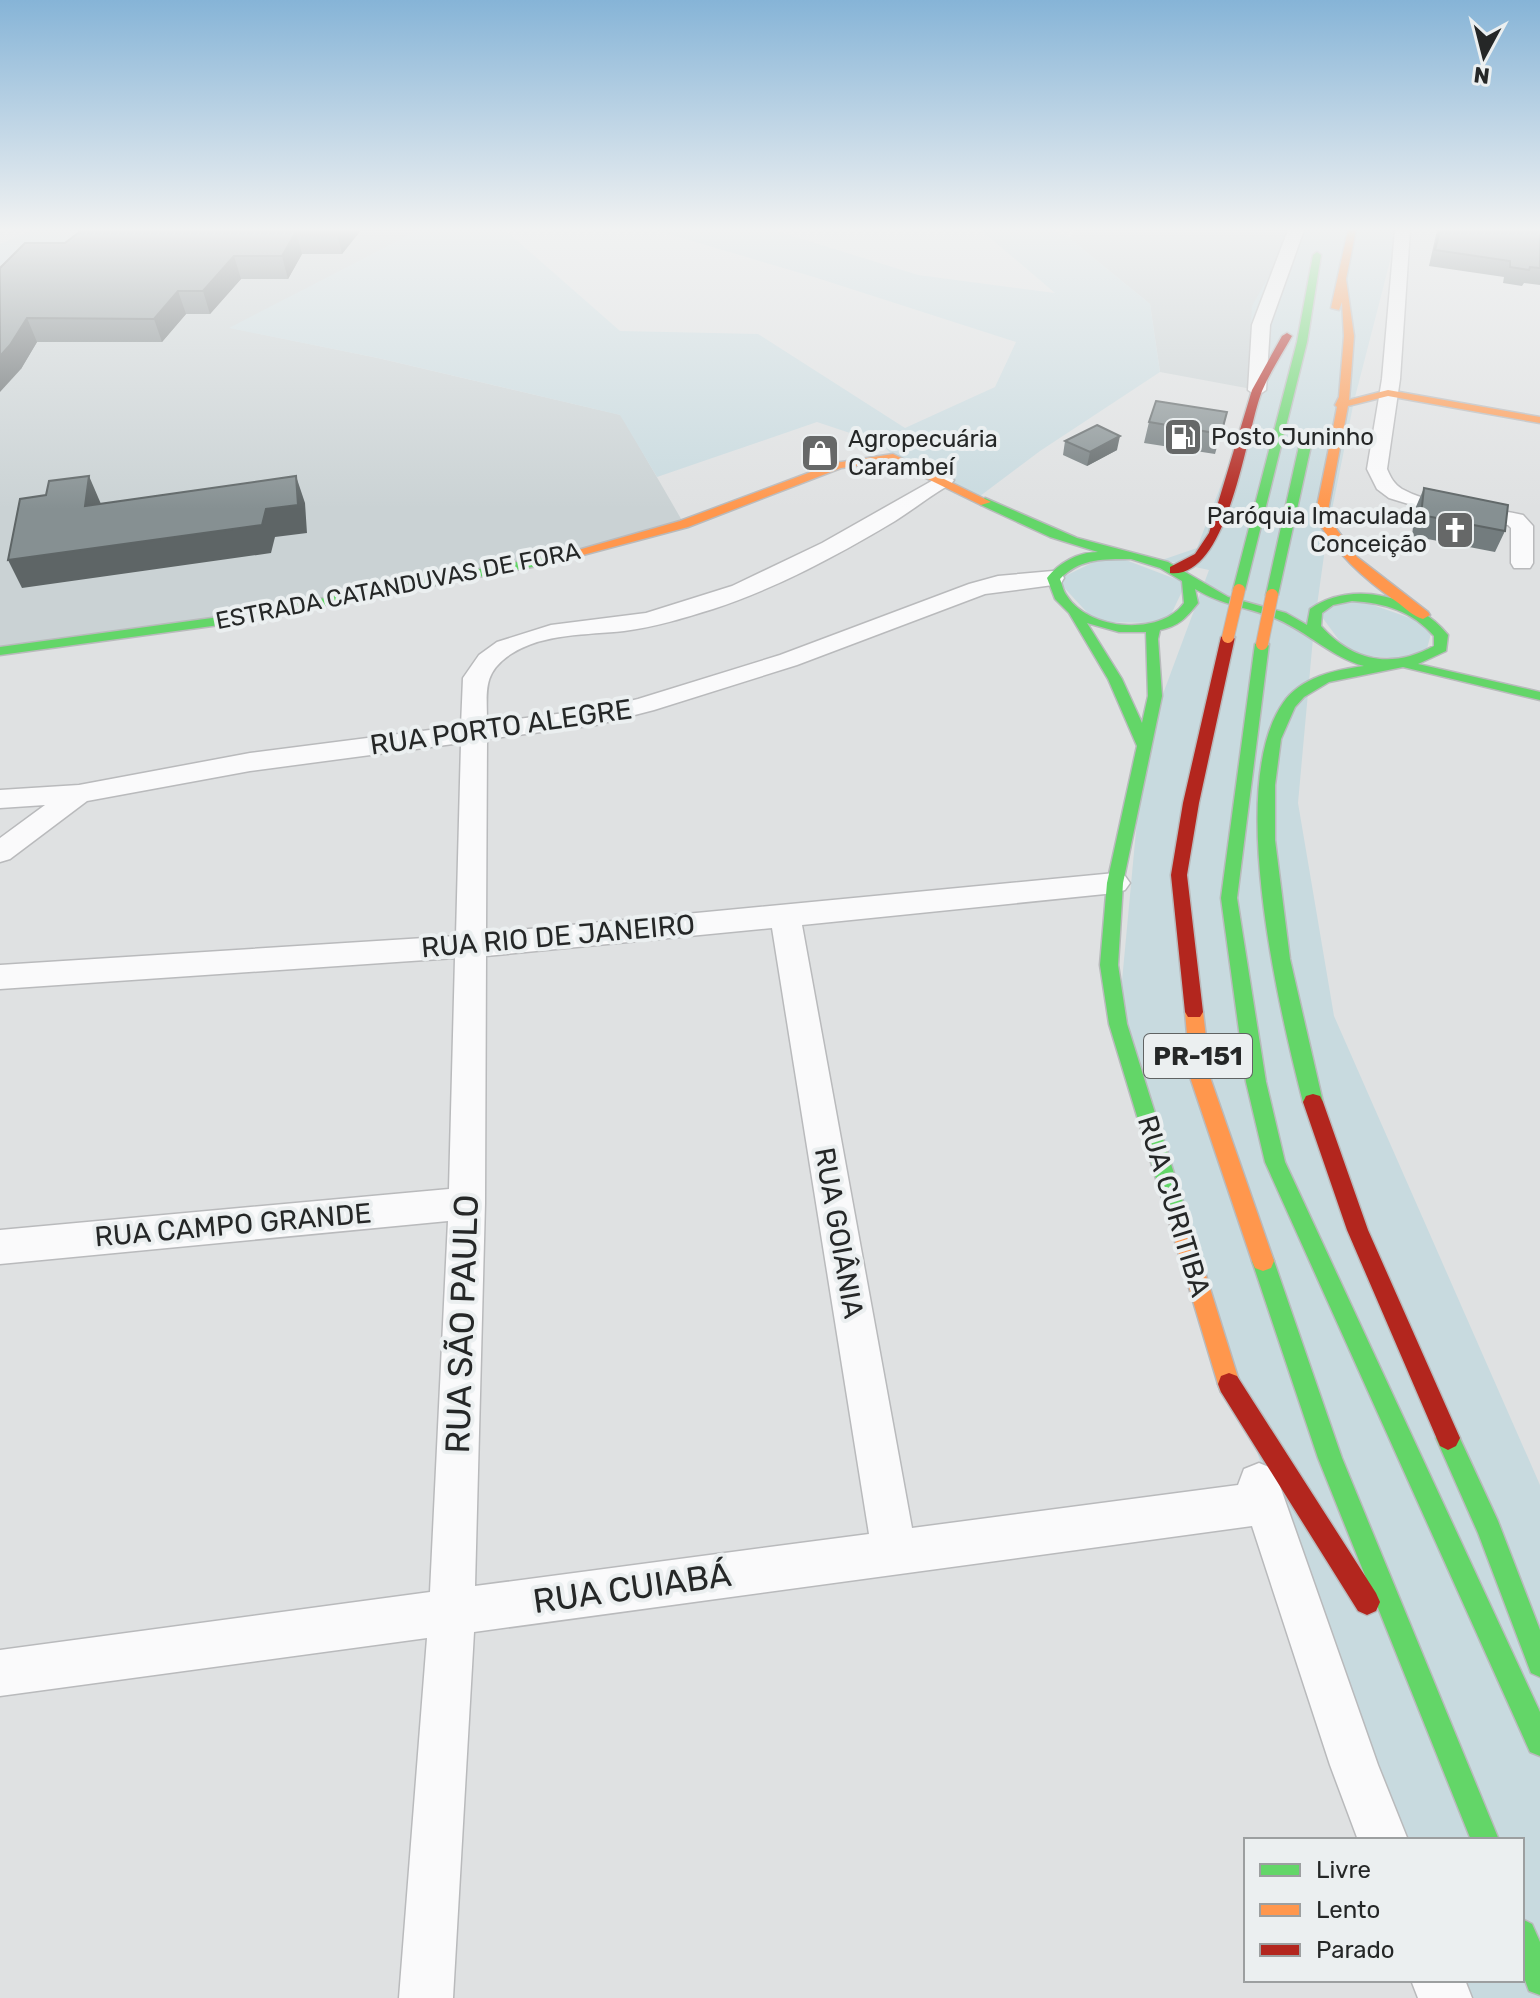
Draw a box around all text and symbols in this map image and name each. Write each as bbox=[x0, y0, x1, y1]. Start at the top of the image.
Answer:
north arrow bbox=[1444, 16, 1524, 96]
text: N bbox=[1472, 61, 1491, 90]
fuel station icon: Posto Juninho bbox=[1162, 416, 1204, 458]
place label: Posto Juninho bbox=[1211, 423, 1374, 451]
place label: Agropecuária Carambeí bbox=[848, 425, 998, 481]
shop icon: Agropecuária Carambeí bbox=[799, 432, 841, 474]
place label: Paróquia Imaculada Conceição bbox=[1207, 502, 1427, 558]
church icon: Paróquia Imaculada Conceição bbox=[1434, 509, 1476, 551]
street label: ESTRADA CATANDUVAS DE FORA bbox=[213, 537, 583, 635]
street label: RUA PORTO ALEGRE bbox=[368, 692, 634, 762]
street label: RUA RIO DE JANEIRO bbox=[420, 908, 696, 964]
road number: PR-151 bbox=[1144, 1034, 1252, 1078]
street label: RUA CURITIBA bbox=[1131, 1111, 1217, 1301]
street label: RUA GOIÂNIA bbox=[808, 1145, 870, 1321]
street label: RUA SÃO PAULO bbox=[437, 1194, 487, 1454]
street label: RUA CAMPO GRANDE bbox=[93, 1196, 373, 1254]
street label: RUA CUIABÁ bbox=[530, 1554, 734, 1622]
legend bbox=[1244, 1838, 1524, 1982]
text: Livre bbox=[1316, 1856, 1371, 1884]
text: Lento bbox=[1316, 1896, 1380, 1924]
text: Parado bbox=[1316, 1936, 1395, 1964]

